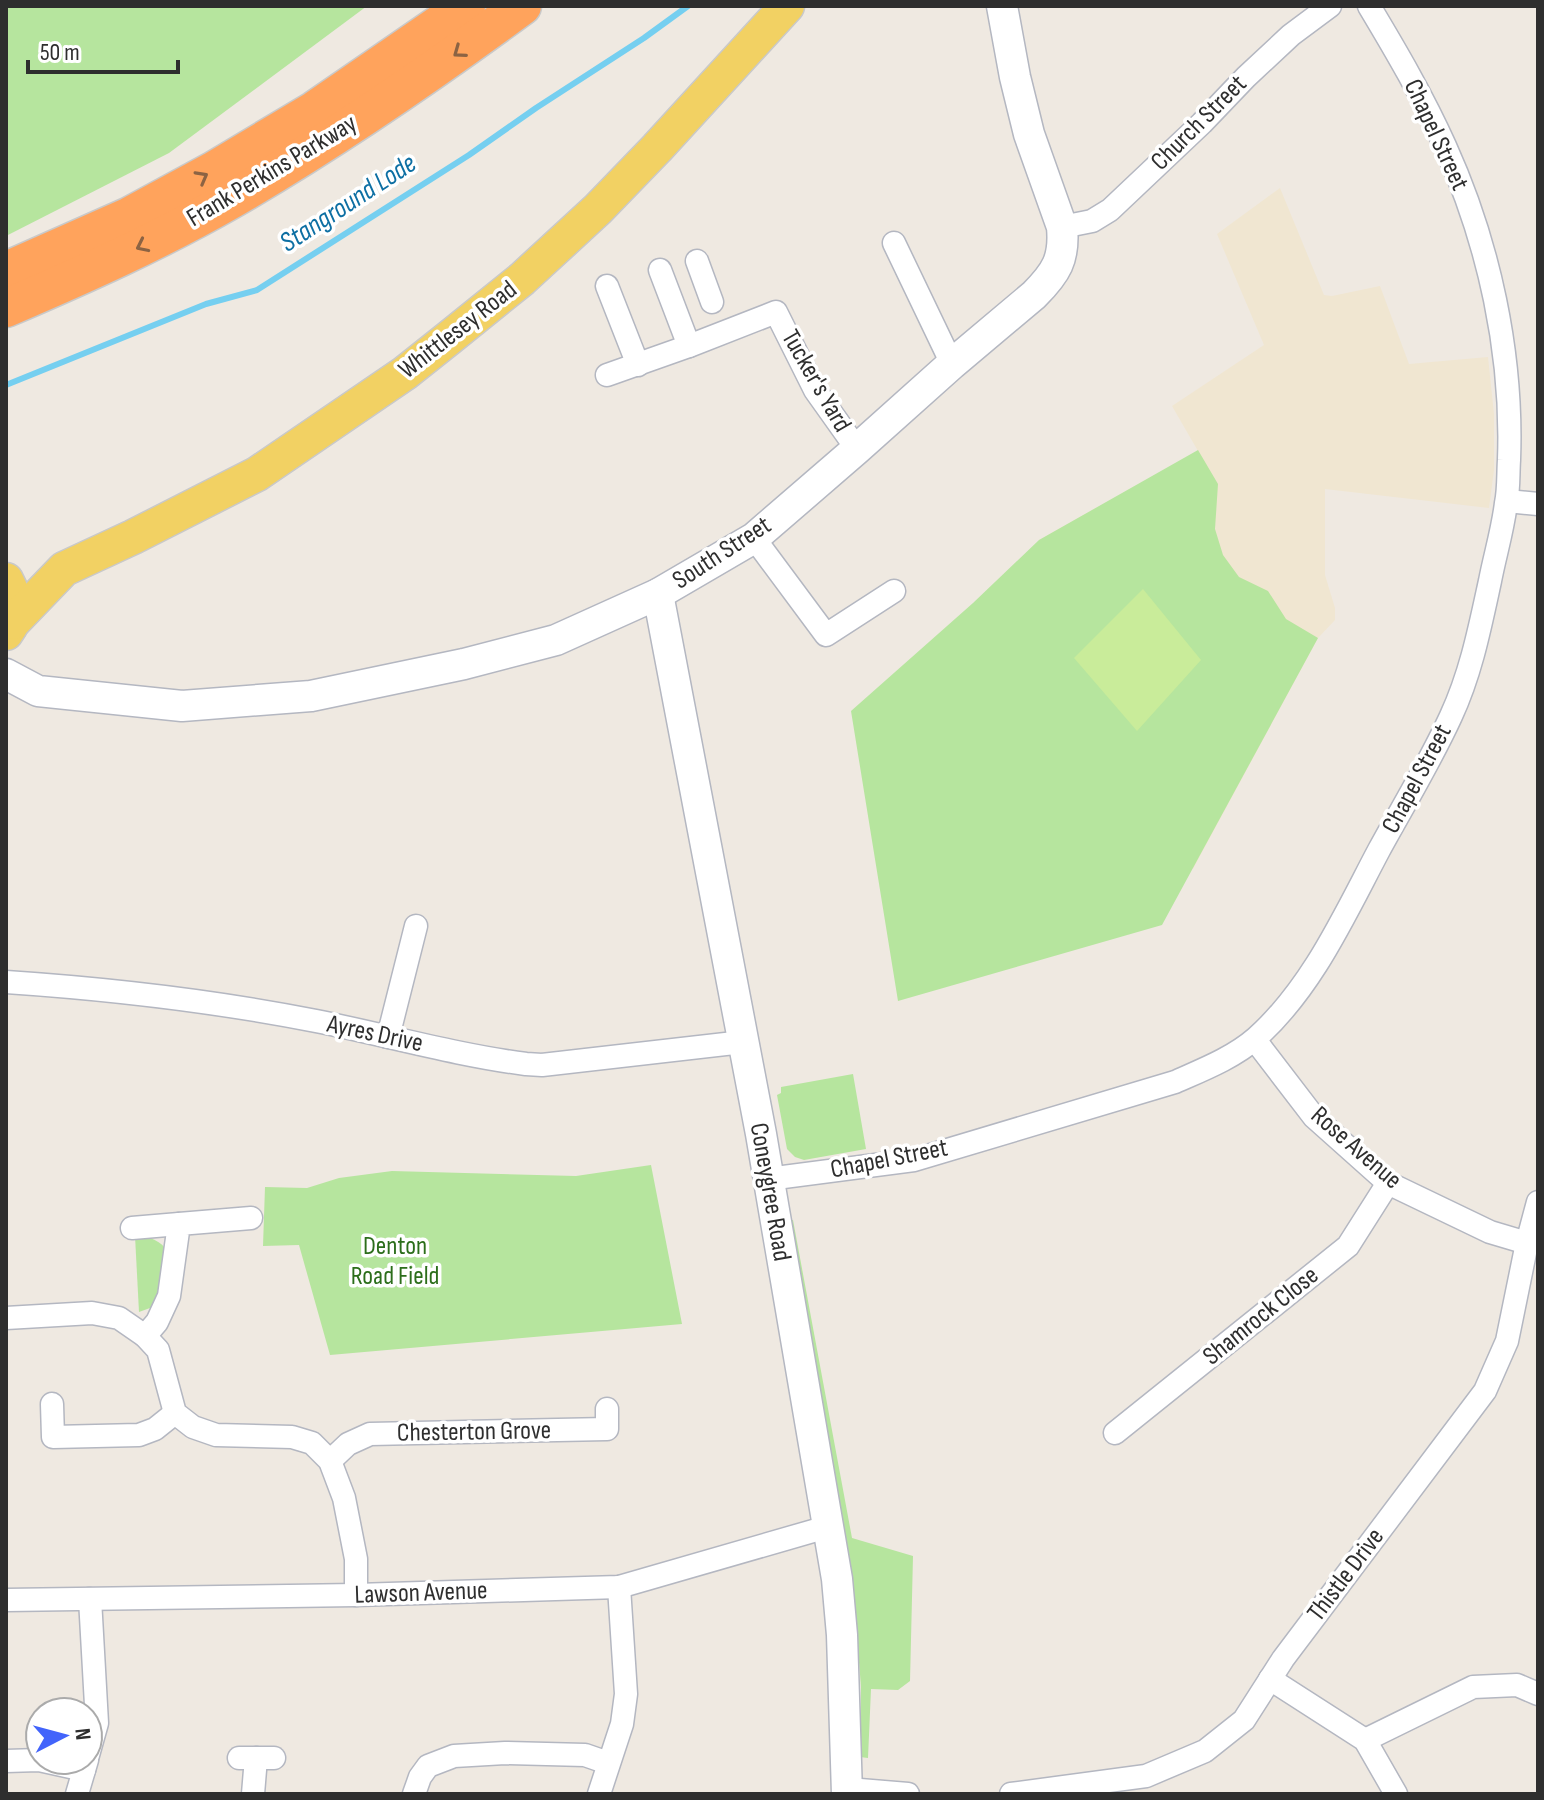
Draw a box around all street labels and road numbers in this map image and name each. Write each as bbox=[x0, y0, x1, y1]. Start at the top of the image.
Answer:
street label: Church Street bbox=[1145, 69, 1253, 177]
street label: Chapel Street bbox=[1397, 75, 1475, 195]
street label: Frank Perkins Parkway bbox=[182, 108, 362, 234]
street label: Whittlesey Road bbox=[393, 274, 523, 386]
street label: Tucker's Yard bbox=[774, 324, 858, 438]
street label: South Street bbox=[667, 510, 777, 596]
street label: Chapel Street bbox=[1375, 719, 1459, 839]
street label: Ayres Drive bbox=[323, 1009, 426, 1059]
street label: Rose Avenue bbox=[1304, 1100, 1408, 1196]
street label: Coneygree Road bbox=[743, 1121, 797, 1263]
street label: Chapel Street bbox=[828, 1132, 950, 1186]
street label: Shamrock Close bbox=[1197, 1260, 1325, 1372]
street label: Chesterton Grove bbox=[397, 1415, 551, 1449]
street label: Thistle Drive bbox=[1301, 1522, 1391, 1628]
street label: Lawson Avenue bbox=[354, 1575, 488, 1611]

